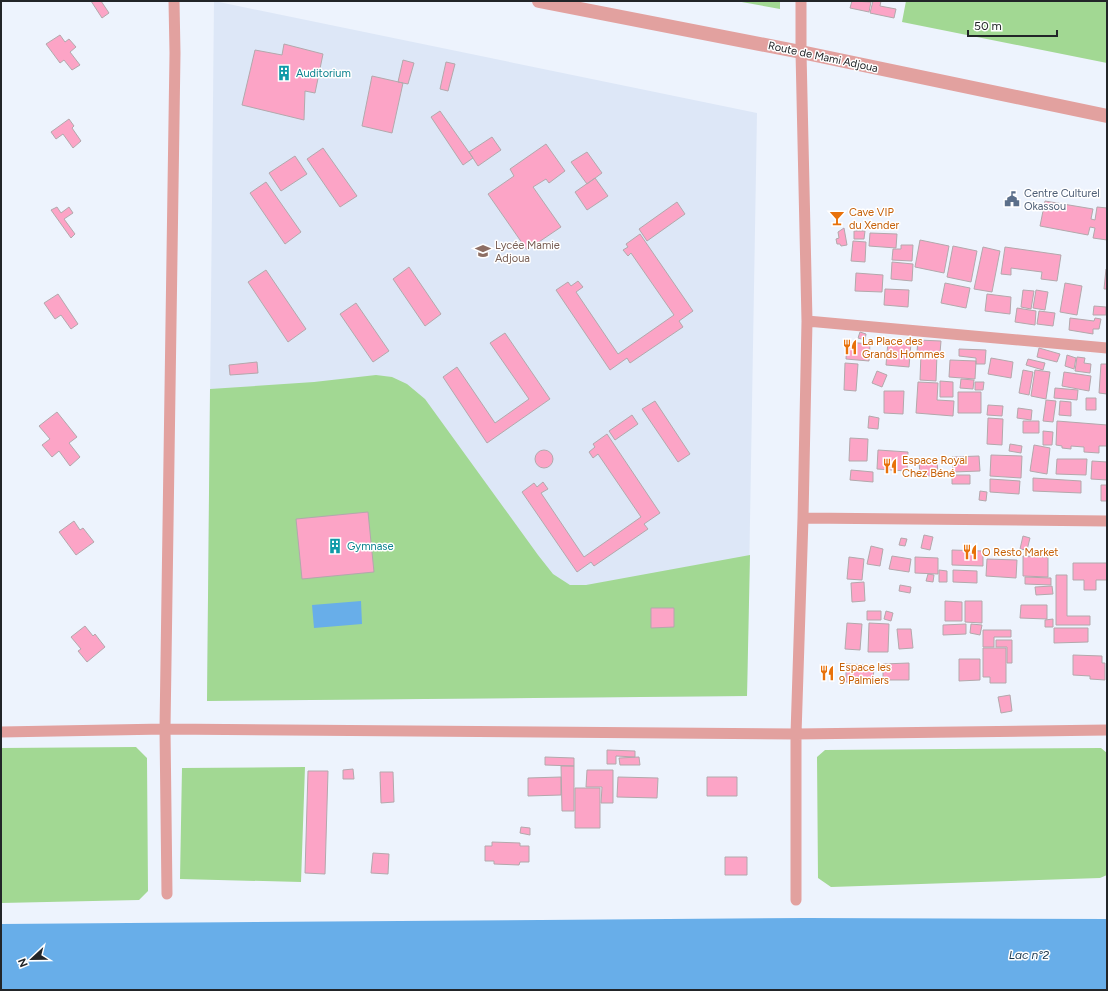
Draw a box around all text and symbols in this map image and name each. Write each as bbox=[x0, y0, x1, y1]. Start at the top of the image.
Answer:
scale bar bbox=[968, 12, 1057, 38]
text: 50 m bbox=[974, 19, 1002, 33]
street label: Route de Mami Adjoua bbox=[767, 39, 879, 75]
building icon: Auditorium bbox=[275, 64, 293, 82]
place label: Auditorium bbox=[296, 67, 351, 80]
place label: Centre Culturel Okassou bbox=[1024, 187, 1100, 213]
public building icon: Centre Culturel Okassou bbox=[1003, 190, 1021, 208]
place label: Cave VIP du Xender bbox=[849, 206, 899, 232]
bar icon: Cave VIP du Xender bbox=[828, 209, 846, 227]
place label: Lycée Mamie Adjoua bbox=[495, 239, 560, 265]
school or university icon: Lycée Mamie Adjoua bbox=[474, 242, 492, 260]
place label: La Place des Grands Hommes bbox=[862, 335, 945, 361]
restaurant icon: La Place des Grands Hommes bbox=[841, 338, 859, 356]
place label: Espace Royal Chez Béné bbox=[902, 454, 967, 480]
restaurant icon: Espace Royal Chez Béné bbox=[881, 457, 899, 475]
building icon: Gymnase bbox=[326, 537, 344, 555]
place label: Gymnase bbox=[347, 540, 393, 553]
restaurant icon: O Resto Market bbox=[961, 543, 979, 561]
place label: O Resto Market bbox=[982, 546, 1059, 559]
place label: Espace les 9 Palmiers bbox=[839, 661, 891, 687]
restaurant icon: Espace les 9 Palmiers bbox=[818, 664, 836, 682]
north arrow bbox=[12, 939, 52, 979]
water label: Lac n°2 bbox=[1009, 948, 1050, 962]
text: N bbox=[16, 956, 31, 969]

